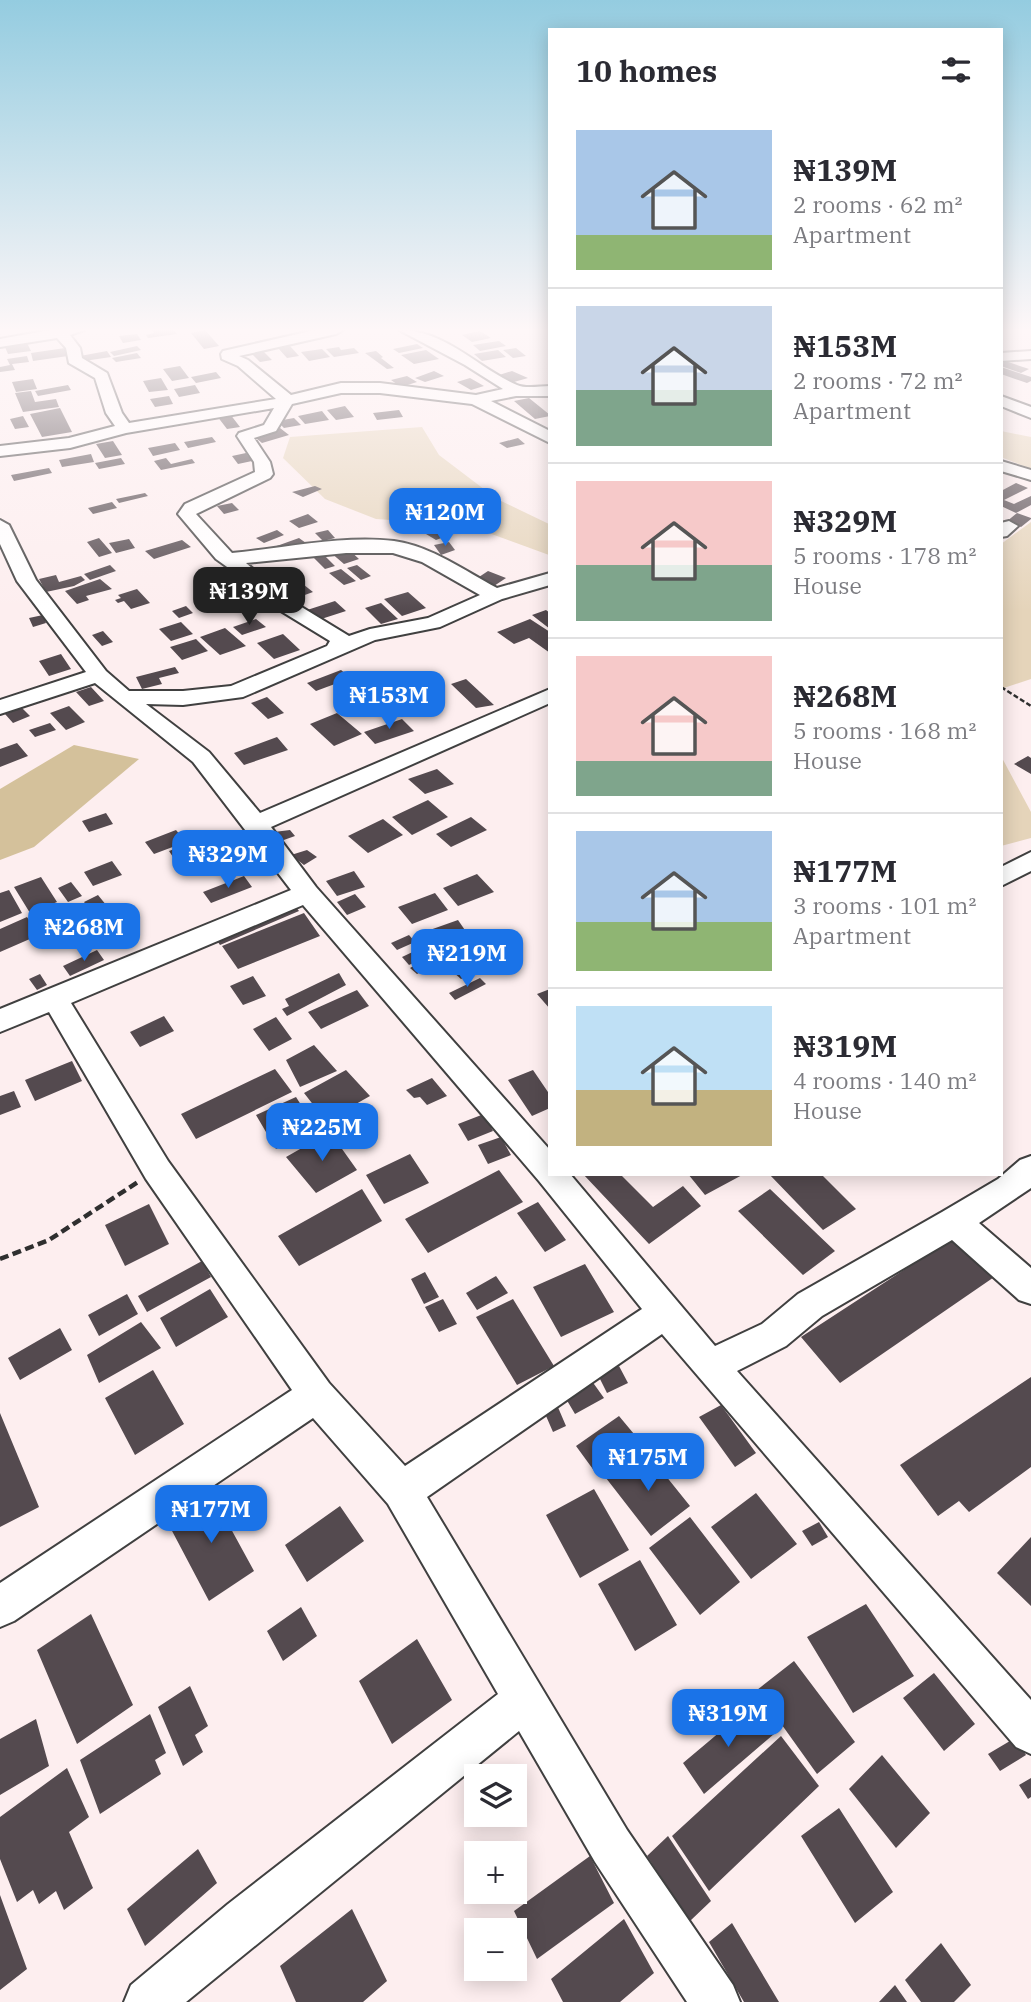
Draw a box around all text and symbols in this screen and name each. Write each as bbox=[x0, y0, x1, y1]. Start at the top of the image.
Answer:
text: 10 homes bbox=[576, 51, 717, 90]
icon: filters bbox=[937, 51, 975, 89]
text: ₦139M bbox=[793, 150, 897, 189]
icon: home bbox=[632, 158, 716, 242]
text: 2 rooms · 62 m² bbox=[793, 189, 963, 219]
text: Apartment bbox=[793, 219, 911, 249]
text: ₦153M bbox=[793, 326, 897, 365]
icon: home bbox=[632, 334, 716, 418]
text: 2 rooms · 72 m² bbox=[793, 365, 963, 395]
text: Apartment bbox=[793, 395, 911, 425]
pin: ₦120M bbox=[396, 489, 494, 548]
text: ₦120M bbox=[405, 496, 485, 526]
text: ₦329M bbox=[793, 501, 897, 540]
icon: home bbox=[632, 509, 716, 593]
text: 5 rooms · 178 m² bbox=[793, 540, 976, 570]
pin: ₦139M bbox=[200, 568, 298, 627]
text: House bbox=[793, 570, 862, 600]
text: ₦139M bbox=[209, 575, 289, 605]
pin: ₦153M bbox=[340, 672, 438, 731]
text: ₦268M bbox=[793, 676, 897, 715]
text: ₦153M bbox=[349, 679, 429, 709]
icon: home bbox=[632, 684, 716, 768]
text: 5 rooms · 168 m² bbox=[793, 715, 976, 745]
text: House bbox=[793, 745, 862, 775]
pin: ₦329M bbox=[179, 830, 277, 890]
text: ₦329M bbox=[188, 838, 268, 868]
text: ₦177M bbox=[793, 851, 897, 890]
icon: home bbox=[632, 859, 716, 943]
text: 3 rooms · 101 m² bbox=[793, 890, 976, 920]
pin: ₦268M bbox=[35, 904, 133, 963]
text: ₦268M bbox=[44, 911, 124, 941]
text: Apartment bbox=[793, 920, 911, 950]
pin: ₦219M bbox=[418, 930, 516, 989]
text: ₦219M bbox=[427, 937, 507, 967]
text: ₦319M bbox=[793, 1026, 897, 1065]
icon: home bbox=[632, 1034, 716, 1118]
text: 4 rooms · 140 m² bbox=[793, 1065, 976, 1095]
text: House bbox=[793, 1095, 862, 1125]
pin: ₦225M bbox=[273, 1104, 371, 1163]
text: ₦225M bbox=[282, 1111, 362, 1141]
pin: ₦175M bbox=[599, 1434, 697, 1493]
text: ₦175M bbox=[608, 1441, 688, 1471]
pin: ₦177M bbox=[162, 1486, 260, 1545]
text: ₦177M bbox=[171, 1493, 251, 1523]
pin: ₦319M bbox=[679, 1690, 777, 1749]
text: ₦319M bbox=[688, 1697, 768, 1727]
map controls bbox=[464, 1764, 527, 1981]
button: layers bbox=[464, 1764, 527, 1827]
button: + bbox=[464, 1841, 527, 1904]
button: − bbox=[464, 1918, 527, 1981]

